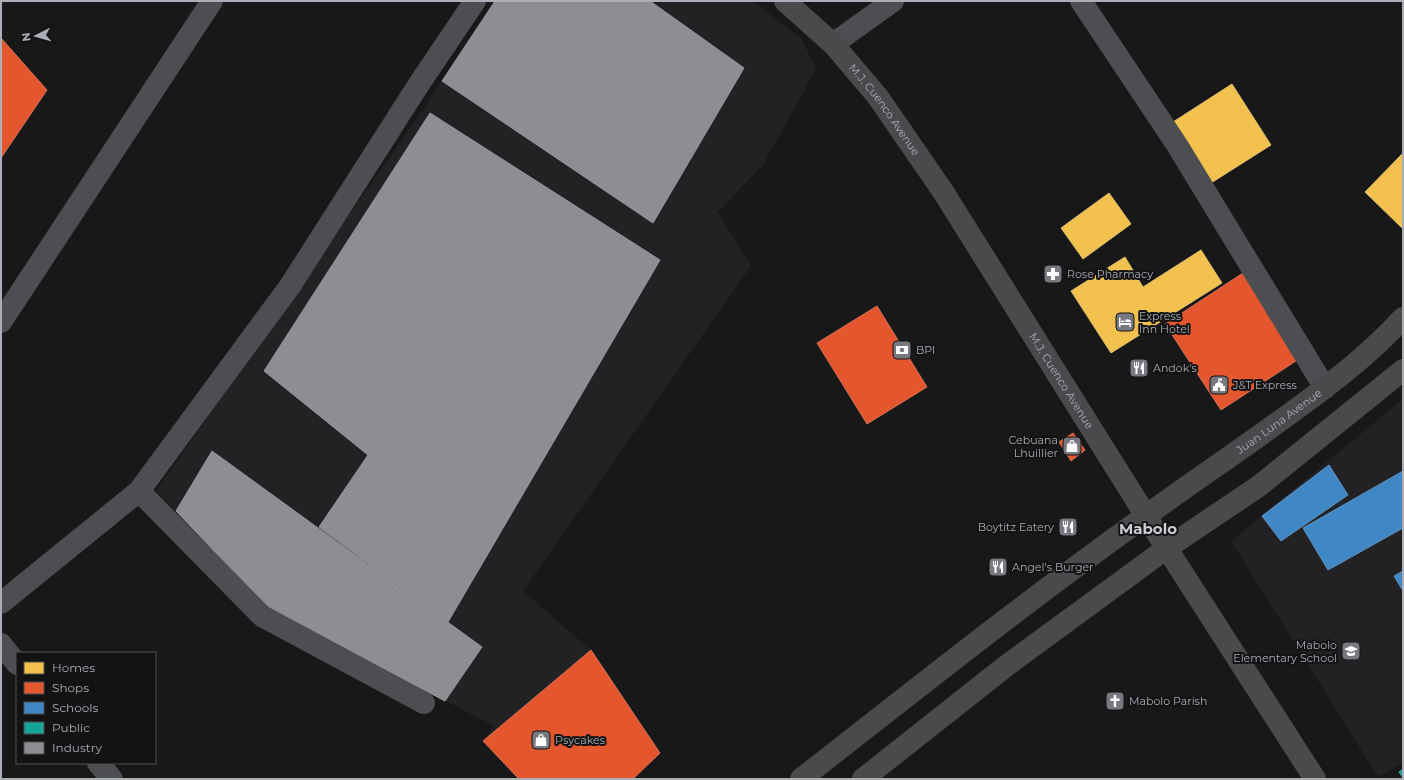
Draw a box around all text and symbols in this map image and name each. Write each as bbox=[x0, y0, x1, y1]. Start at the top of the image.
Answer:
north arrow bbox=[16, 16, 56, 56]
text: N bbox=[19, 32, 33, 42]
street label: M.J. Cuenco Avenue bbox=[846, 61, 923, 158]
pharmacy icon: Rose Pharmacy bbox=[1042, 263, 1064, 285]
place label: Rose Pharmacy bbox=[1067, 267, 1153, 281]
place label: Express Inn Hotel bbox=[1139, 309, 1190, 336]
hotel icon: Express Inn Hotel bbox=[1114, 311, 1136, 333]
street label: M.J. Cuenco Avenue bbox=[1026, 330, 1097, 432]
bank icon: BPI bbox=[891, 339, 913, 361]
place label: BPI bbox=[916, 343, 935, 357]
restaurant icon: Andok's bbox=[1128, 357, 1150, 379]
place label: Andok's bbox=[1153, 361, 1197, 375]
public building icon: J&T Express bbox=[1208, 374, 1230, 396]
place label: J&T Express bbox=[1232, 378, 1298, 392]
street label: Juan Luna Avenue bbox=[1233, 386, 1325, 457]
place label: Cebuana Lhuillier bbox=[1009, 433, 1058, 460]
shop icon: Cebuana Lhuillier bbox=[1061, 435, 1083, 457]
restaurant icon: Boytitz Eatery bbox=[1057, 516, 1079, 538]
district label: Mabolo bbox=[1119, 519, 1177, 538]
place label: Boytitz Eatery bbox=[978, 520, 1054, 534]
restaurant icon: Angel's Burger bbox=[987, 556, 1009, 578]
place label: Angel's Burger bbox=[1012, 560, 1093, 574]
place label: Mabolo Elementary School bbox=[1233, 638, 1337, 665]
school or university icon: Mabolo Elementary School bbox=[1340, 640, 1362, 662]
legend bbox=[16, 652, 156, 764]
text: Homes bbox=[52, 660, 95, 675]
text: Shops bbox=[52, 680, 89, 695]
church icon: Mabolo Parish bbox=[1104, 690, 1126, 712]
place label: Mabolo Parish bbox=[1129, 694, 1207, 708]
text: Schools bbox=[52, 700, 98, 715]
text: Public bbox=[52, 720, 90, 735]
shop icon: Psycakes bbox=[530, 729, 552, 751]
place label: Psycakes bbox=[555, 733, 606, 747]
text: Industry bbox=[52, 740, 102, 755]

